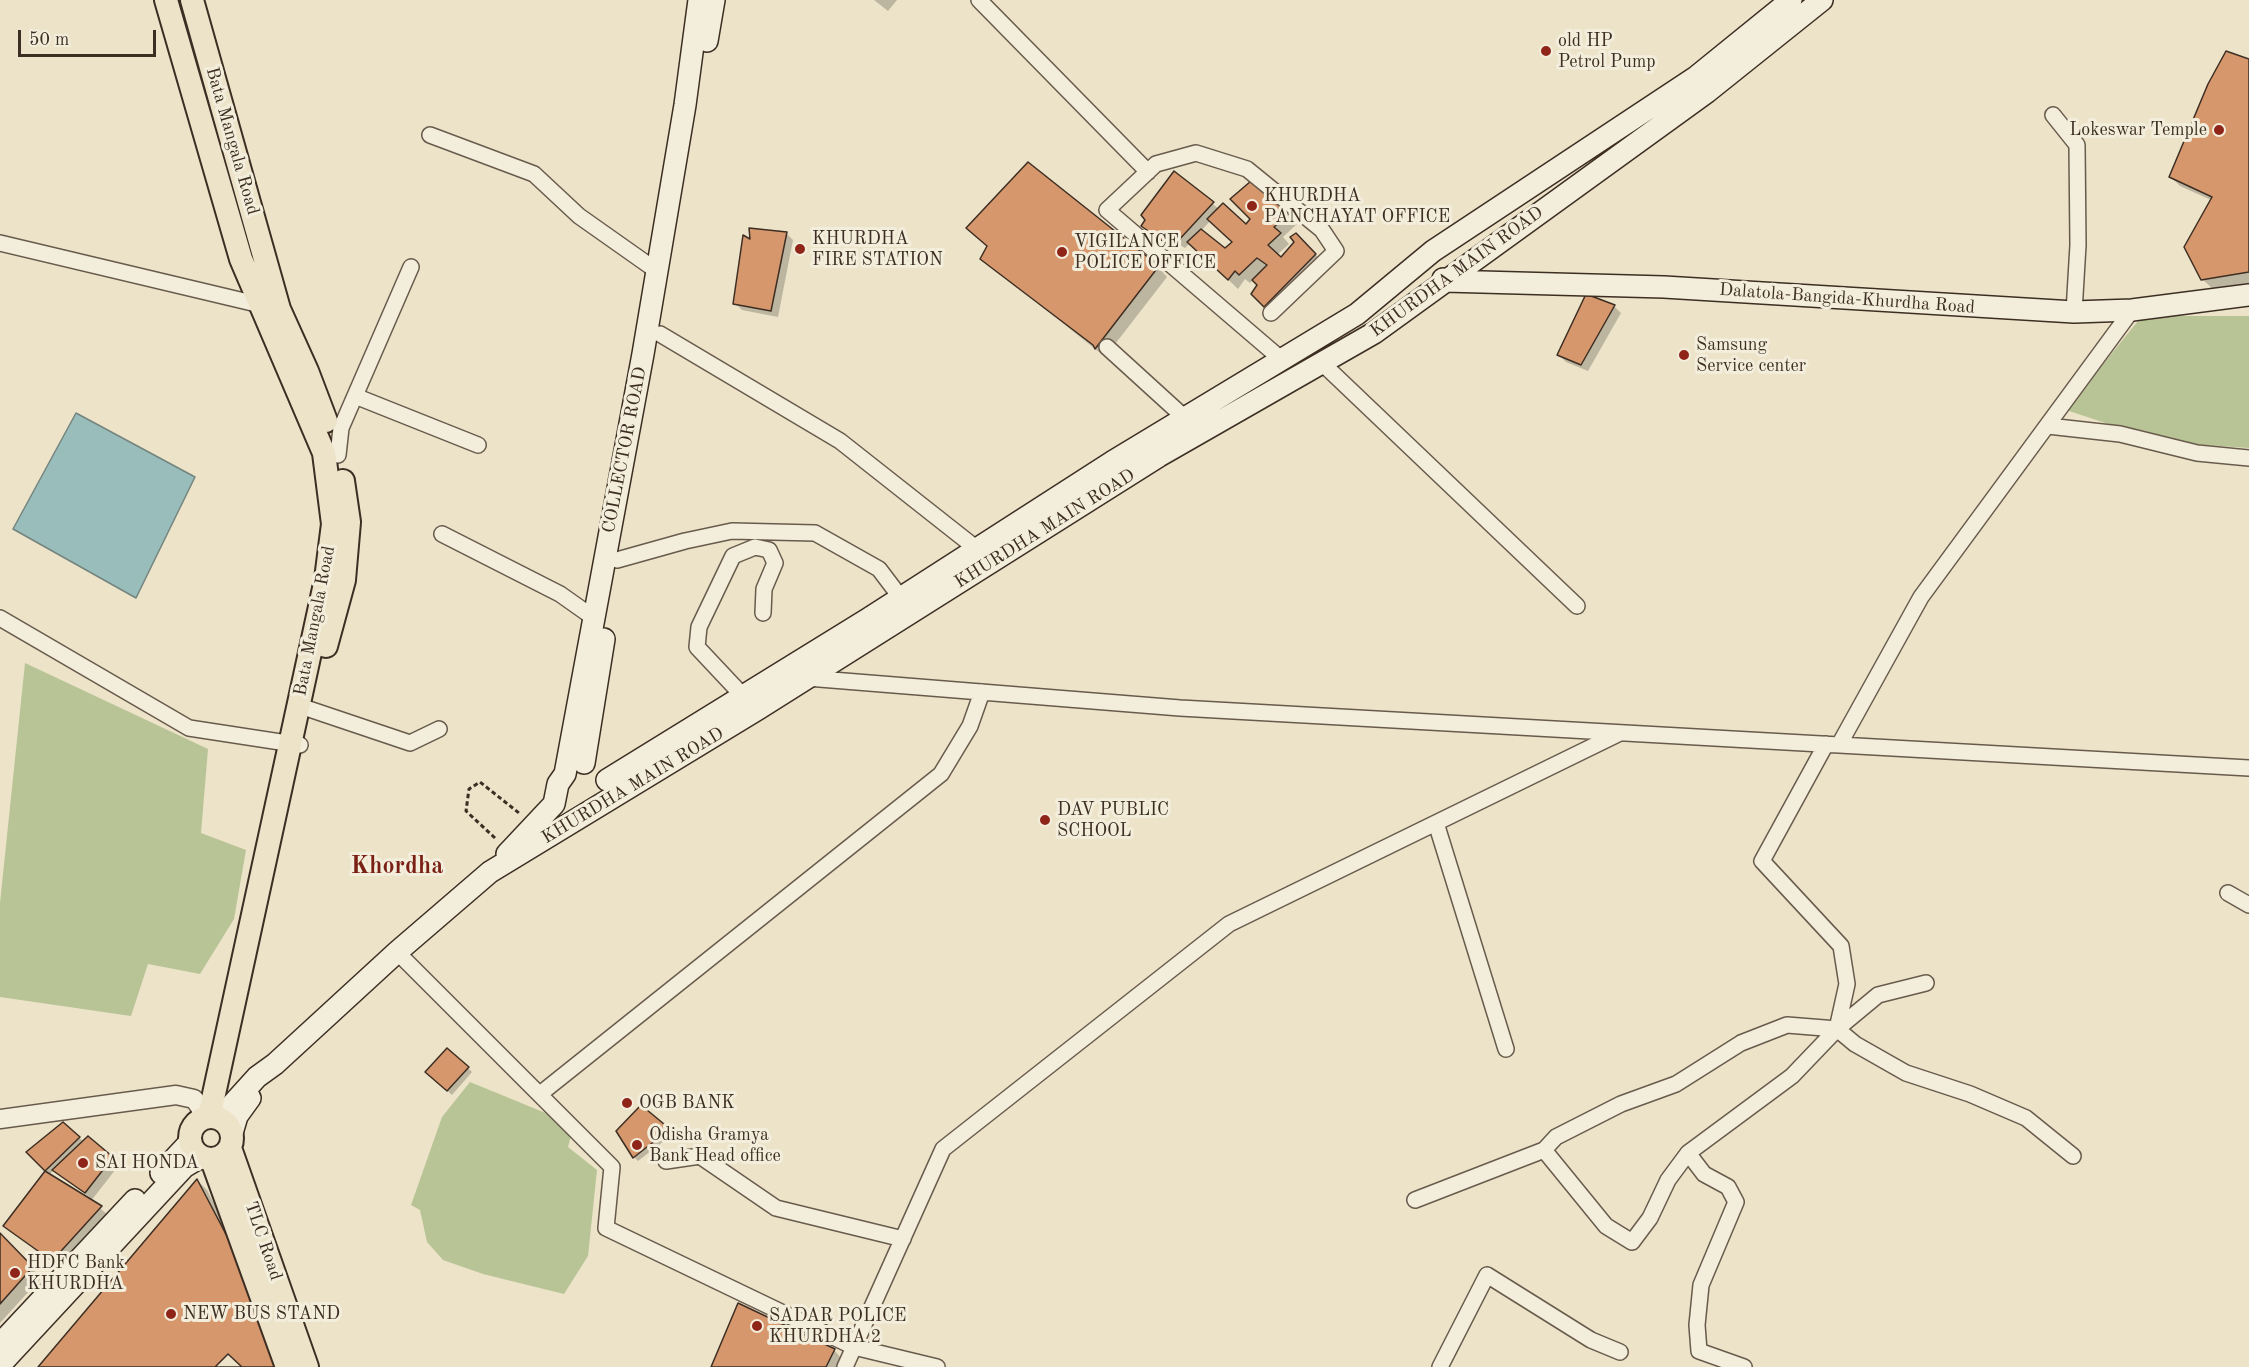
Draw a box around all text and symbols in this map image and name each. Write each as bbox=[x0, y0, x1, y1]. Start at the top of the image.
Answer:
scale bar bbox=[21, 18, 159, 56]
place label: old HP Petrol Pump bbox=[1558, 30, 1656, 72]
text: 50 m bbox=[29, 31, 69, 49]
marker: old HP Petrol Pump bbox=[1539, 44, 1553, 58]
street label: Bata Mangala Road bbox=[201, 65, 263, 217]
place label: Lokeswar Temple bbox=[2069, 119, 2207, 141]
marker: Lokeswar Temple bbox=[2212, 123, 2226, 137]
place label: KHURDHA PANCHAYAT OFFICE bbox=[1264, 185, 1450, 228]
marker: KHURDHA PANCHAYAT OFFICE bbox=[1245, 199, 1259, 213]
street label: KHURDHA MAIN ROAD bbox=[1366, 202, 1548, 342]
place label: KHURDHA FIRE STATION bbox=[812, 228, 943, 270]
place label: VIGILANCE POLICE OFFICE bbox=[1074, 231, 1216, 274]
marker: KHURDHA FIRE STATION bbox=[793, 242, 807, 256]
marker: VIGILANCE POLICE OFFICE bbox=[1055, 245, 1069, 259]
street label: Dalatola-Bangida-Khurdha Road bbox=[1718, 279, 1976, 319]
place label: Samsung Service center bbox=[1696, 334, 1806, 376]
marker: Samsung Service center bbox=[1677, 348, 1691, 362]
street label: COLLECTOR ROAD bbox=[598, 365, 652, 535]
street label: KHURDHA MAIN ROAD bbox=[951, 465, 1139, 593]
street label: Bata Mangala Road bbox=[290, 544, 340, 698]
street label: KHURDHA MAIN ROAD bbox=[538, 723, 728, 849]
place label: DAV PUBLIC SCHOOL bbox=[1057, 799, 1169, 842]
marker: DAV PUBLIC SCHOOL bbox=[1038, 813, 1052, 827]
district label: Khordha bbox=[351, 853, 443, 881]
place label: OGB BANK bbox=[639, 1092, 735, 1114]
marker: OGB BANK bbox=[620, 1096, 634, 1110]
place label: Odisha Gramya Bank Head office bbox=[649, 1124, 781, 1166]
marker: Odisha Gramya Bank Head office bbox=[630, 1138, 644, 1152]
place label: SAI HONDA bbox=[95, 1152, 199, 1174]
marker: SAI HONDA bbox=[76, 1156, 90, 1170]
street label: TLC Road bbox=[239, 1199, 287, 1283]
place label: HDFC Bank KHURDHA bbox=[27, 1252, 125, 1294]
marker: HDFC Bank KHURDHA bbox=[8, 1266, 22, 1280]
place label: NEW BUS STAND bbox=[183, 1303, 340, 1325]
place label: SADAR POLICE KHURDHA 2 bbox=[769, 1305, 907, 1348]
marker: NEW BUS STAND bbox=[164, 1307, 178, 1321]
marker: SADAR POLICE KHURDHA 2 bbox=[750, 1319, 764, 1333]

